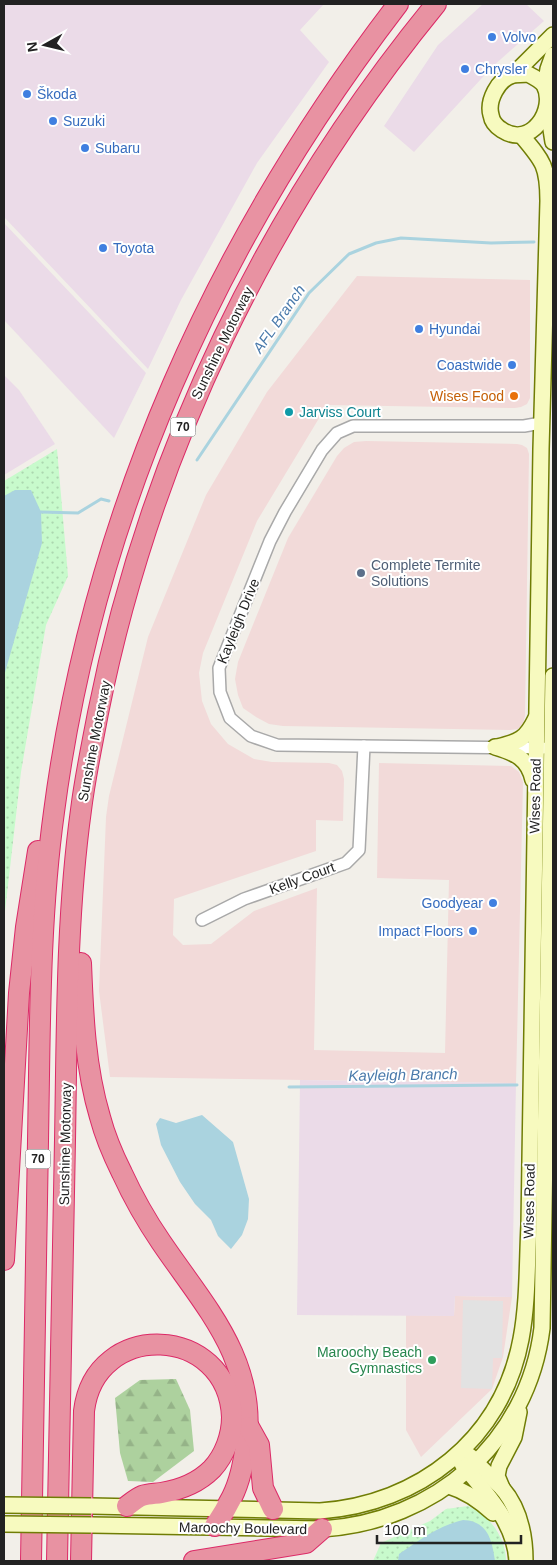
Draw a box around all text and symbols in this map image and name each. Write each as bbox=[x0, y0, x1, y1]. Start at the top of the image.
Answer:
north arrow bbox=[20, 20, 70, 70]
place label: Volvo bbox=[502, 29, 536, 45]
marker: Volvo bbox=[486, 31, 498, 43]
text: N bbox=[23, 41, 41, 53]
place label: Chrysler bbox=[475, 61, 527, 77]
marker: Chrysler bbox=[459, 63, 471, 75]
place label: Škoda bbox=[37, 86, 77, 102]
marker: Škoda bbox=[21, 88, 33, 100]
place label: Suzuki bbox=[63, 113, 105, 129]
marker: Suzuki bbox=[47, 115, 59, 127]
place label: Subaru bbox=[95, 140, 140, 156]
marker: Subaru bbox=[79, 142, 91, 154]
place label: Toyota bbox=[113, 240, 154, 256]
marker: Toyota bbox=[97, 242, 109, 254]
water label: AFL Branch bbox=[248, 282, 308, 357]
street label: Sunshine Motorway bbox=[188, 284, 256, 402]
place label: Hyundai bbox=[429, 321, 480, 337]
marker: Hyundai bbox=[413, 323, 425, 335]
place label: Coastwide bbox=[437, 357, 502, 373]
marker: Coastwide bbox=[506, 359, 518, 371]
place label: Wises Food bbox=[430, 388, 504, 404]
marker: Wises Food bbox=[508, 390, 520, 402]
place label: Jarviss Court bbox=[299, 404, 381, 420]
marker: Jarviss Court bbox=[283, 406, 295, 418]
road number: 70 bbox=[170, 418, 196, 437]
place label: Complete Termite Solutions bbox=[371, 557, 481, 589]
marker: Complete Termite Solutions bbox=[355, 567, 367, 579]
street label: Kayleigh Drive bbox=[214, 576, 262, 666]
street label: Sunshine Motorway bbox=[74, 679, 114, 803]
street label: Wises Road bbox=[526, 758, 544, 834]
street label: Kelly Court bbox=[267, 859, 337, 897]
place label: Goodyear bbox=[422, 895, 483, 911]
marker: Goodyear bbox=[487, 897, 499, 909]
place label: Impact Floors bbox=[378, 923, 463, 939]
marker: Impact Floors bbox=[467, 925, 479, 937]
water label: Kayleigh Branch bbox=[348, 1065, 458, 1084]
street label: Sunshine Motorway bbox=[56, 1082, 74, 1206]
road number: 70 bbox=[26, 1150, 50, 1168]
street label: Wises Road bbox=[520, 1163, 538, 1239]
place label: Maroochy Beach Gymnastics bbox=[317, 1344, 422, 1376]
marker: Maroochy Beach Gymnastics bbox=[426, 1354, 438, 1366]
scale bar bbox=[377, 1512, 521, 1544]
street label: Maroochy Boulevard bbox=[179, 1519, 307, 1537]
text: 100 m bbox=[384, 1521, 426, 1538]

